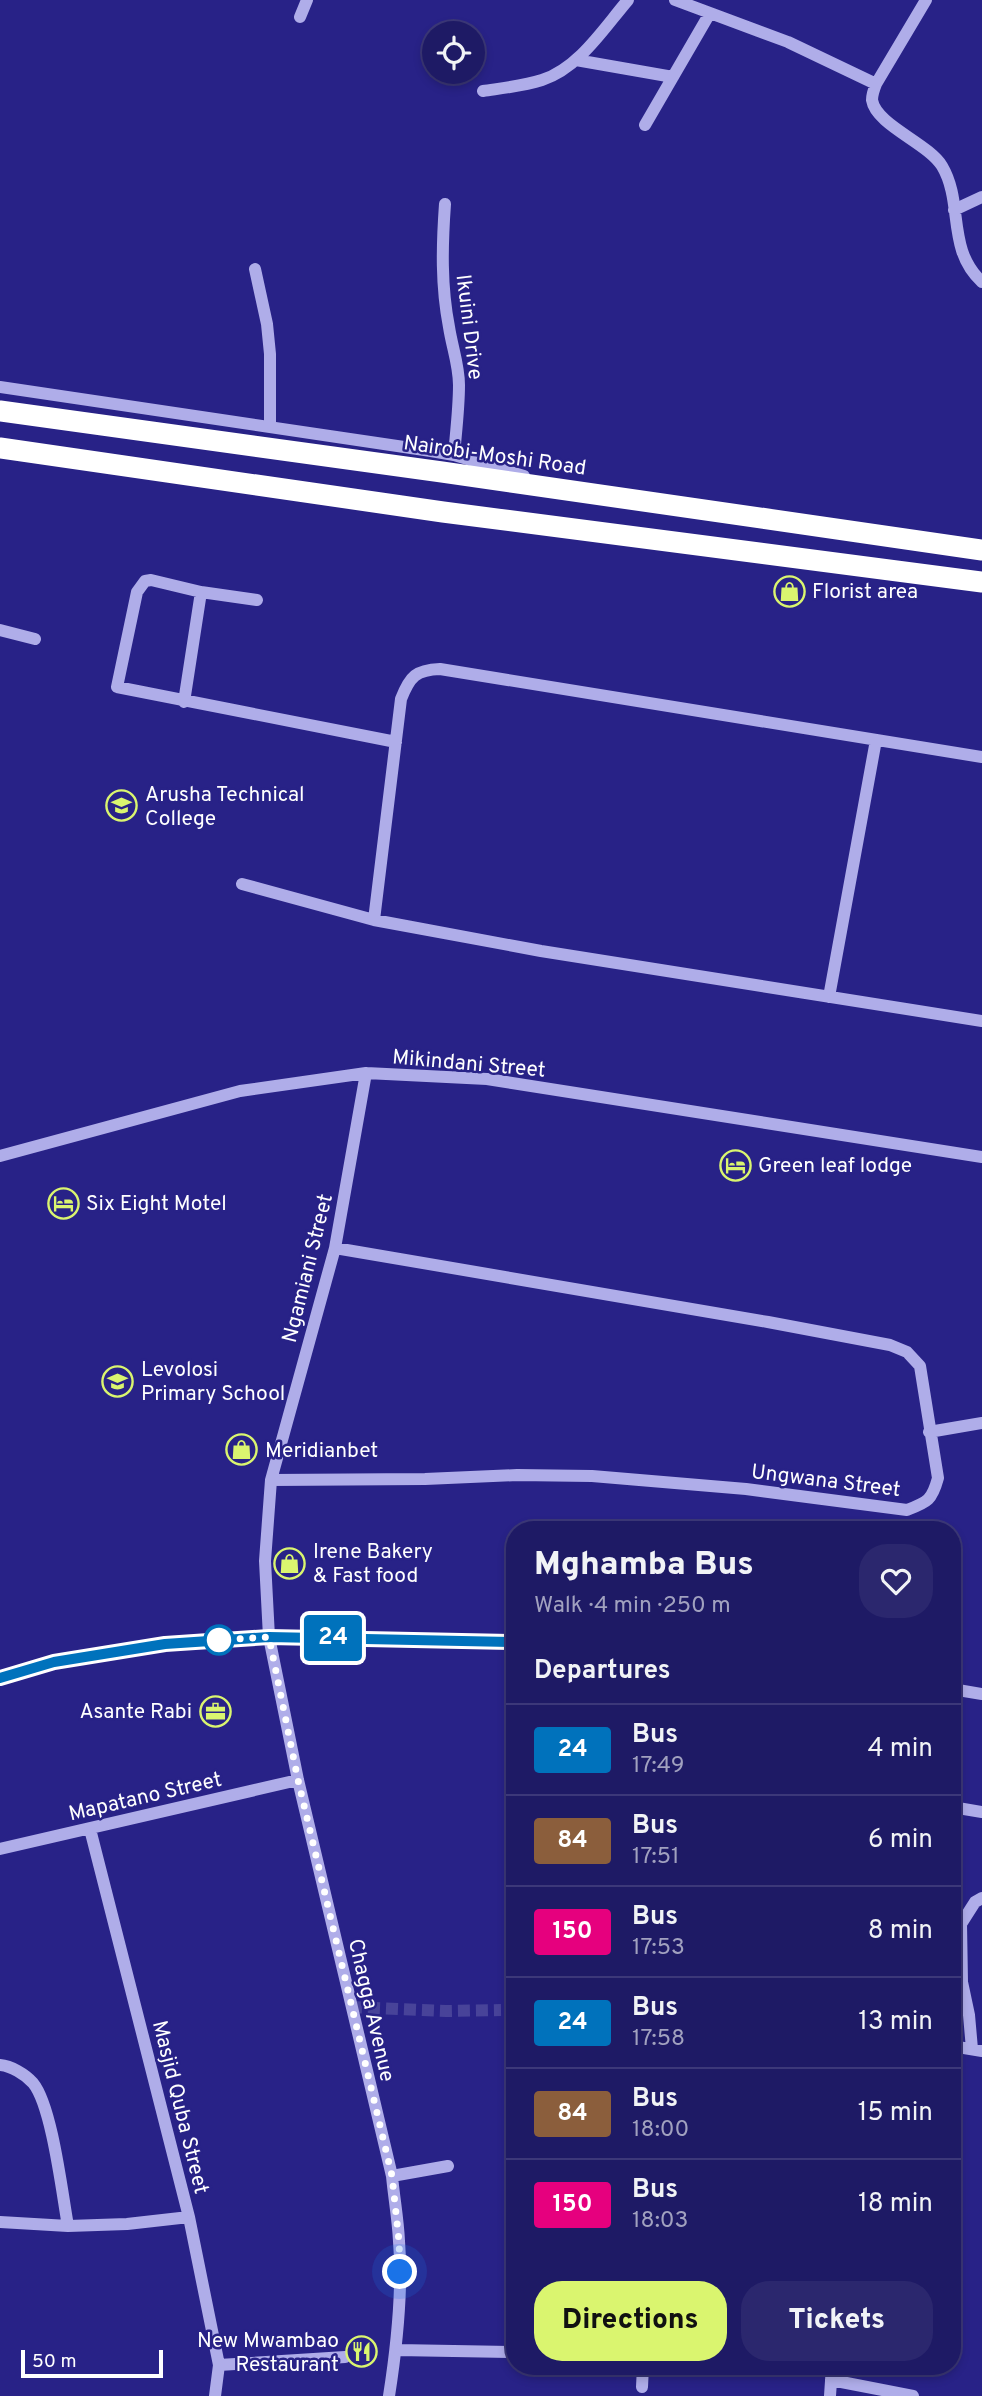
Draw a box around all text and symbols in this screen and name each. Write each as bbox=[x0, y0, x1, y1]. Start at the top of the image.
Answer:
map controls bbox=[422, 21, 485, 84]
button: locate bbox=[422, 21, 485, 84]
street label: Ikuini Drive bbox=[449, 273, 488, 381]
street label: Nairobi-Moshi Road bbox=[402, 430, 588, 483]
shop icon: Florist area bbox=[772, 574, 806, 608]
place label: Florist area bbox=[812, 579, 918, 606]
place label: Arusha Technical College bbox=[145, 782, 305, 833]
school or university icon: Arusha Technical College bbox=[105, 789, 139, 823]
street label: Mikindani Street bbox=[391, 1044, 547, 1085]
hotel icon: Green leaf lodge bbox=[718, 1148, 752, 1182]
place label: Green leaf lodge bbox=[758, 1153, 912, 1180]
hotel icon: Six Eight Motel bbox=[46, 1186, 80, 1220]
place label: Six Eight Motel bbox=[86, 1191, 227, 1218]
street label: Ngamiani Street bbox=[277, 1191, 340, 1346]
place label: Levolosi Primary School bbox=[141, 1357, 285, 1408]
school or university icon: Levolosi Primary School bbox=[101, 1364, 135, 1398]
shop icon: Meridianbet bbox=[225, 1433, 259, 1467]
place label: Meridianbet bbox=[265, 1438, 378, 1465]
street label: Ungwana Street bbox=[750, 1459, 902, 1504]
place label: Irene Bakery & Fast food bbox=[313, 1539, 433, 1590]
button: heart bbox=[859, 1544, 933, 1618]
text: Mghamba Bus bbox=[534, 1545, 754, 1587]
shop icon: Irene Bakery & Fast food bbox=[273, 1546, 307, 1580]
text: Walk · 4 min · 250 m bbox=[534, 1592, 731, 1621]
line badge: 24 bbox=[302, 1615, 364, 1661]
text: 24 bbox=[318, 1623, 348, 1653]
unlabelled marker bbox=[204, 1625, 234, 1655]
text: Departures bbox=[534, 1655, 671, 1688]
office icon: Asante Rabi bbox=[198, 1694, 232, 1728]
place label: Asante Rabi bbox=[79, 1699, 192, 1726]
text: Bus bbox=[632, 1719, 678, 1752]
text: 4 min bbox=[867, 1733, 933, 1766]
text: 24 bbox=[557, 1735, 588, 1765]
text: 17:49 bbox=[632, 1752, 684, 1781]
street label: Mapatano Street bbox=[66, 1767, 224, 1828]
text: Bus bbox=[632, 1810, 678, 1843]
text: 6 min bbox=[868, 1824, 933, 1857]
text: 84 bbox=[557, 1826, 588, 1856]
text: 17:51 bbox=[632, 1843, 680, 1872]
text: Bus bbox=[632, 1901, 678, 1934]
text: 8 min bbox=[868, 1915, 933, 1948]
text: 150 bbox=[553, 1917, 593, 1947]
text: 17:53 bbox=[632, 1934, 685, 1963]
street label: Chagga Avenue bbox=[341, 1936, 400, 2084]
text: Bus bbox=[632, 1992, 678, 2025]
text: 13 min bbox=[858, 2006, 933, 2039]
text: 24 bbox=[557, 2008, 588, 2038]
street label: Masjid Quba Street bbox=[145, 2018, 214, 2197]
text: 17:58 bbox=[632, 2025, 685, 2054]
text: Bus bbox=[632, 2083, 678, 2116]
text: 15 min bbox=[858, 2097, 933, 2130]
text: 84 bbox=[557, 2099, 588, 2129]
text: 18:00 bbox=[632, 2116, 689, 2145]
text: Bus bbox=[632, 2174, 678, 2207]
text: 18 min bbox=[858, 2188, 933, 2221]
text: 150 bbox=[553, 2190, 593, 2220]
text: 18:03 bbox=[632, 2207, 688, 2236]
your location bbox=[382, 2254, 417, 2289]
button: Directions bbox=[534, 2281, 727, 2361]
button: Tickets bbox=[741, 2281, 933, 2361]
place label: New Mwambao Restaurant bbox=[197, 2328, 339, 2379]
restaurant icon: New Mwambao Restaurant bbox=[345, 2335, 379, 2369]
scale bar bbox=[21, 2347, 163, 2379]
text: 50 m bbox=[32, 2350, 77, 2374]

